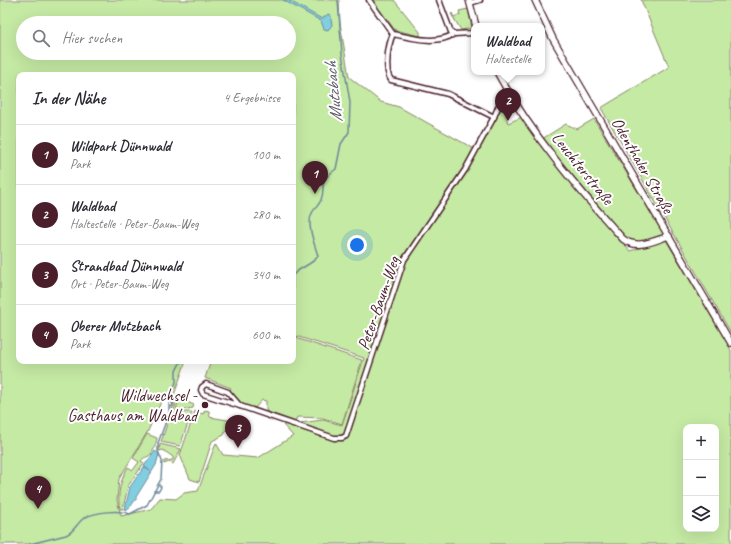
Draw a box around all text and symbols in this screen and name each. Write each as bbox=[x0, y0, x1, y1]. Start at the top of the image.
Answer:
search box bbox=[16, 16, 296, 60]
popup bbox=[471, 23, 545, 75]
icon: search bbox=[30, 27, 52, 49]
text: Hier suchen bbox=[62, 29, 122, 48]
text: Waldbad bbox=[485, 32, 530, 51]
text: Haltestelle bbox=[485, 51, 531, 67]
water label: Mutzbach bbox=[319, 59, 347, 123]
text: In der Nähe bbox=[32, 88, 105, 109]
pin: 2 bbox=[495, 88, 521, 121]
text: 4 Ergebnisse bbox=[224, 90, 280, 106]
street label: Odenthaler Straße bbox=[607, 114, 679, 218]
street label: Leuchterstraße bbox=[547, 128, 619, 210]
text: Wildpark Dünnwald bbox=[70, 137, 171, 156]
text: 1 bbox=[42, 147, 48, 163]
text: 100 m bbox=[252, 147, 280, 163]
text: Park bbox=[70, 156, 91, 172]
pin: 1 bbox=[302, 161, 328, 194]
text: Waldbad bbox=[70, 197, 115, 216]
text: 2 bbox=[42, 207, 48, 223]
text: 280 m bbox=[252, 207, 280, 223]
text: Haltestelle · Peter-Baum-Weg bbox=[70, 216, 199, 232]
your location bbox=[347, 235, 367, 255]
street label: Peter-Baum-Weg bbox=[353, 253, 405, 353]
text: Strandbad Dünnwald bbox=[70, 257, 181, 276]
text: 3 bbox=[42, 267, 48, 283]
text: 340 m bbox=[252, 267, 280, 283]
text: Ort · Peter-Baum-Weg bbox=[70, 276, 169, 292]
text: Oberer Mutzbach bbox=[70, 317, 161, 336]
text: 4 bbox=[42, 327, 48, 343]
text: 600 m bbox=[252, 327, 280, 343]
text: Park bbox=[70, 336, 91, 352]
place label: Wildwechsel - Gasthaus am Waldbad bbox=[68, 385, 199, 426]
marker: Wildwechsel - Gasthaus am Waldbad bbox=[200, 400, 210, 410]
pin: 3 bbox=[225, 415, 251, 448]
map controls bbox=[683, 424, 719, 532]
button: + bbox=[683, 424, 719, 460]
button: − bbox=[683, 460, 719, 496]
pin: 4 bbox=[25, 476, 51, 509]
button: layers bbox=[683, 496, 719, 532]

